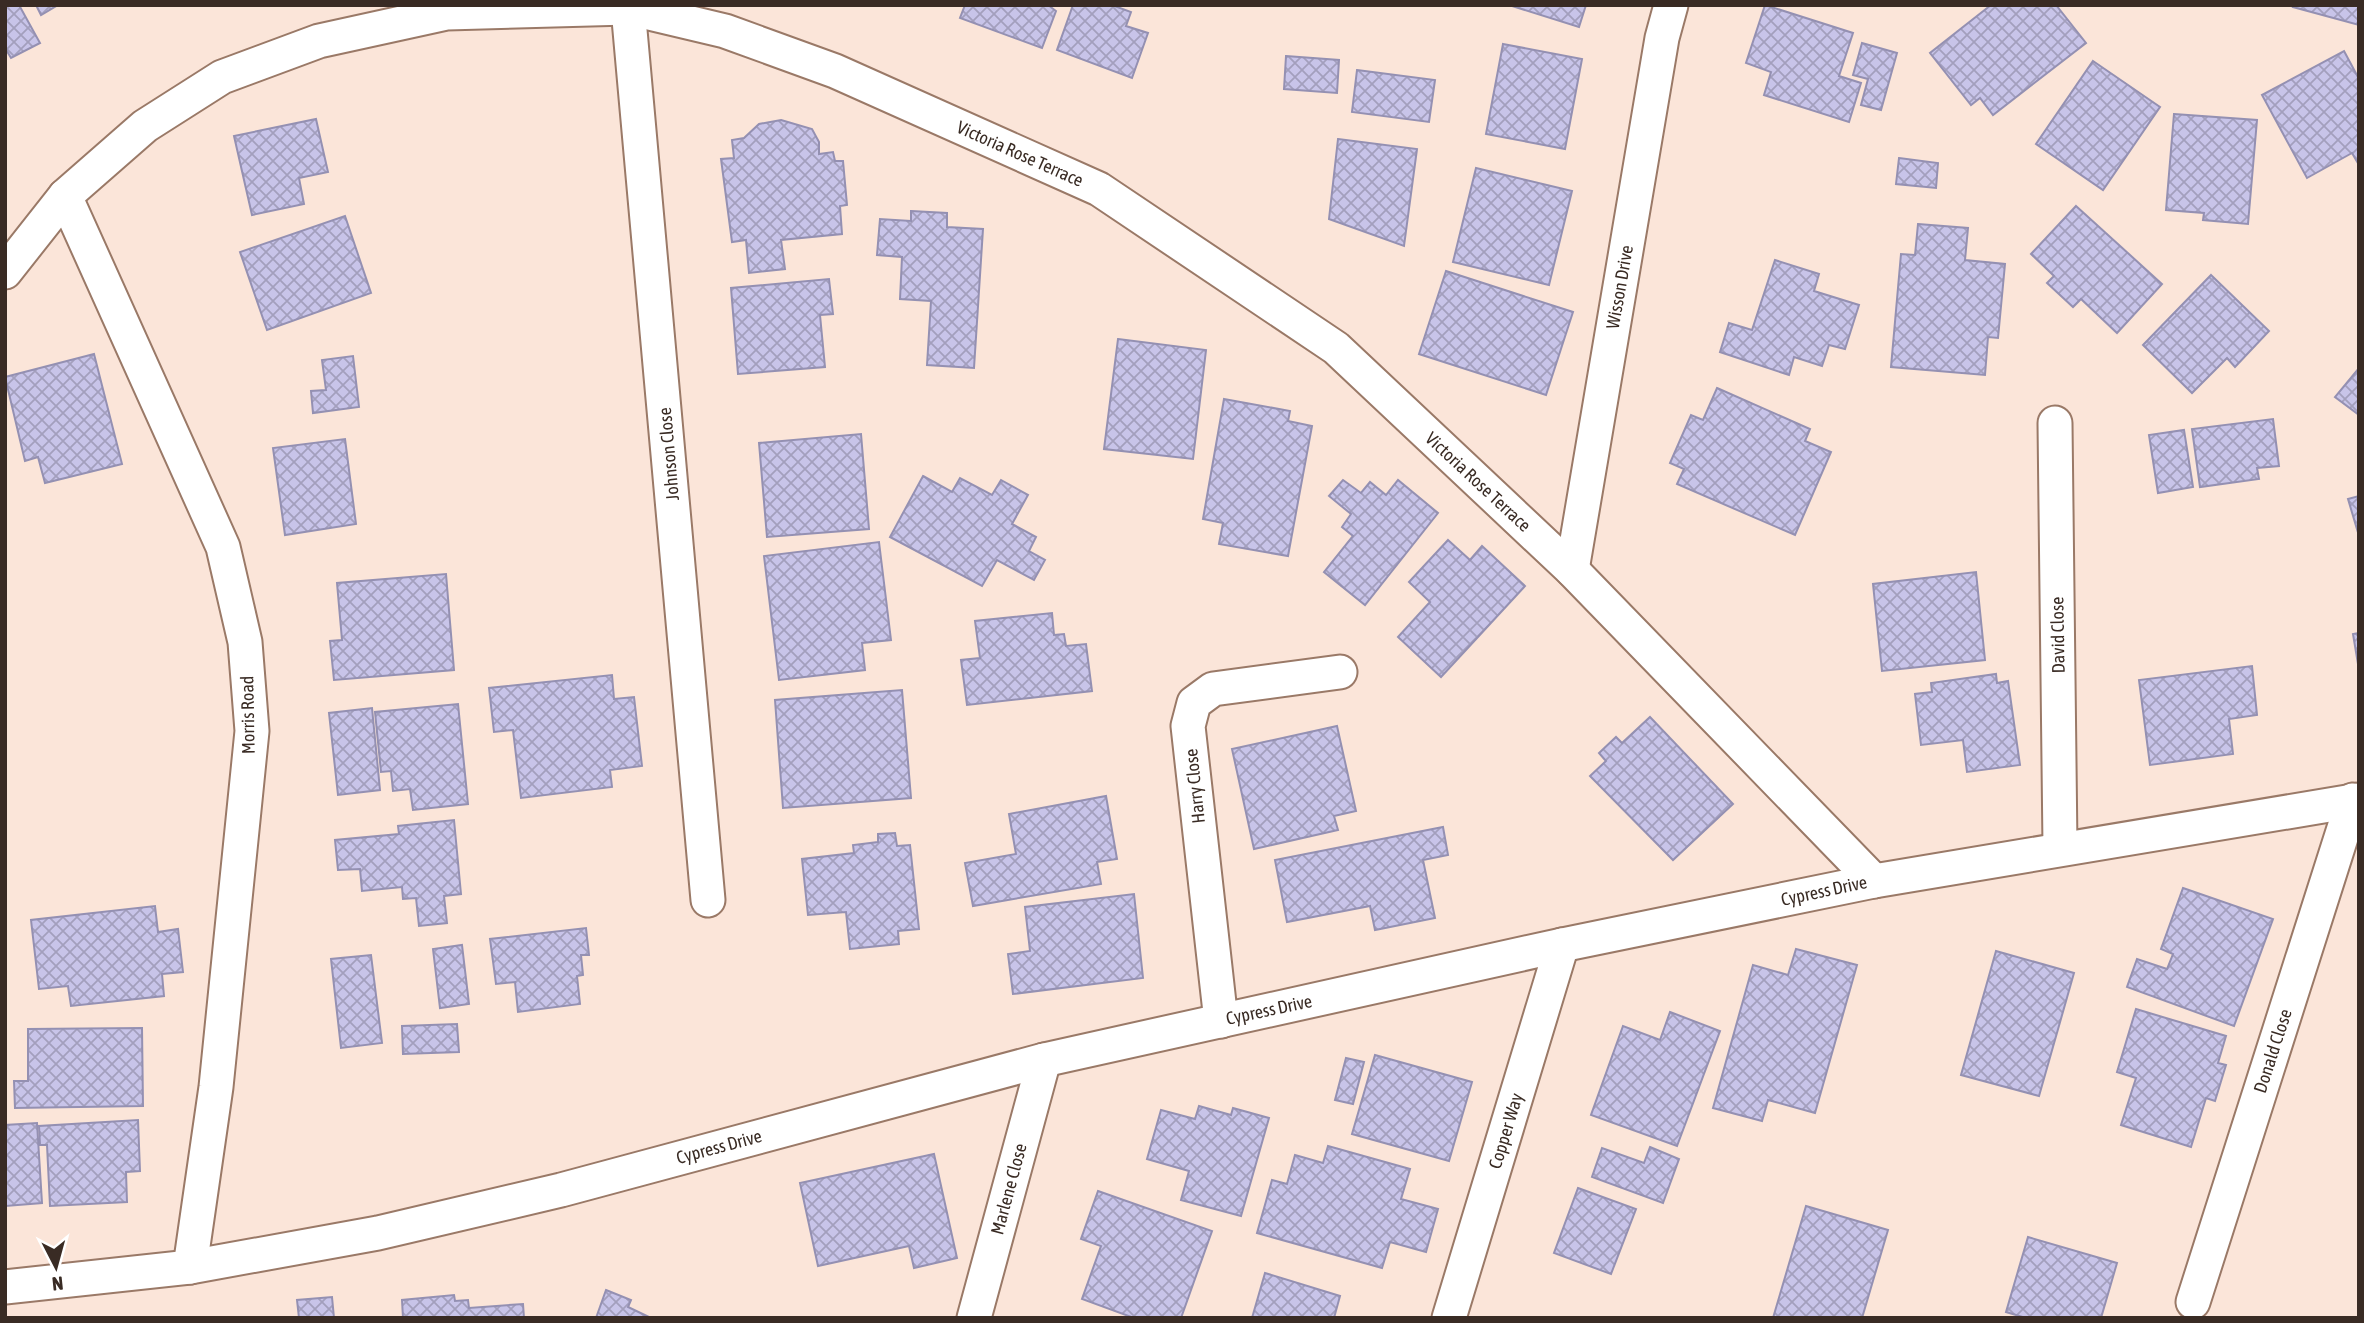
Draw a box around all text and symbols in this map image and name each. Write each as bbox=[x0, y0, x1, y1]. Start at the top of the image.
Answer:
street label: Victoria Rose Terrace bbox=[954, 116, 1087, 191]
street label: Wisson Drive bbox=[1602, 243, 1637, 330]
street label: Johnson Close bbox=[654, 407, 683, 501]
street label: Victoria Rose Terrace bbox=[1421, 427, 1535, 536]
street label: David Close bbox=[2046, 596, 2069, 674]
street label: Morris Road bbox=[236, 676, 259, 754]
street label: Harry Close bbox=[1180, 748, 1209, 824]
street label: Cypress Drive bbox=[1779, 871, 1869, 910]
street label: Cypress Drive bbox=[1224, 990, 1314, 1029]
street label: Donald Close bbox=[2249, 1006, 2296, 1095]
street label: Copper Way bbox=[1484, 1091, 1527, 1171]
street label: Cypress Drive bbox=[674, 1125, 764, 1168]
street label: Marlene Close bbox=[986, 1141, 1031, 1237]
north arrow bbox=[21, 1232, 91, 1302]
text: N bbox=[51, 1272, 65, 1295]

